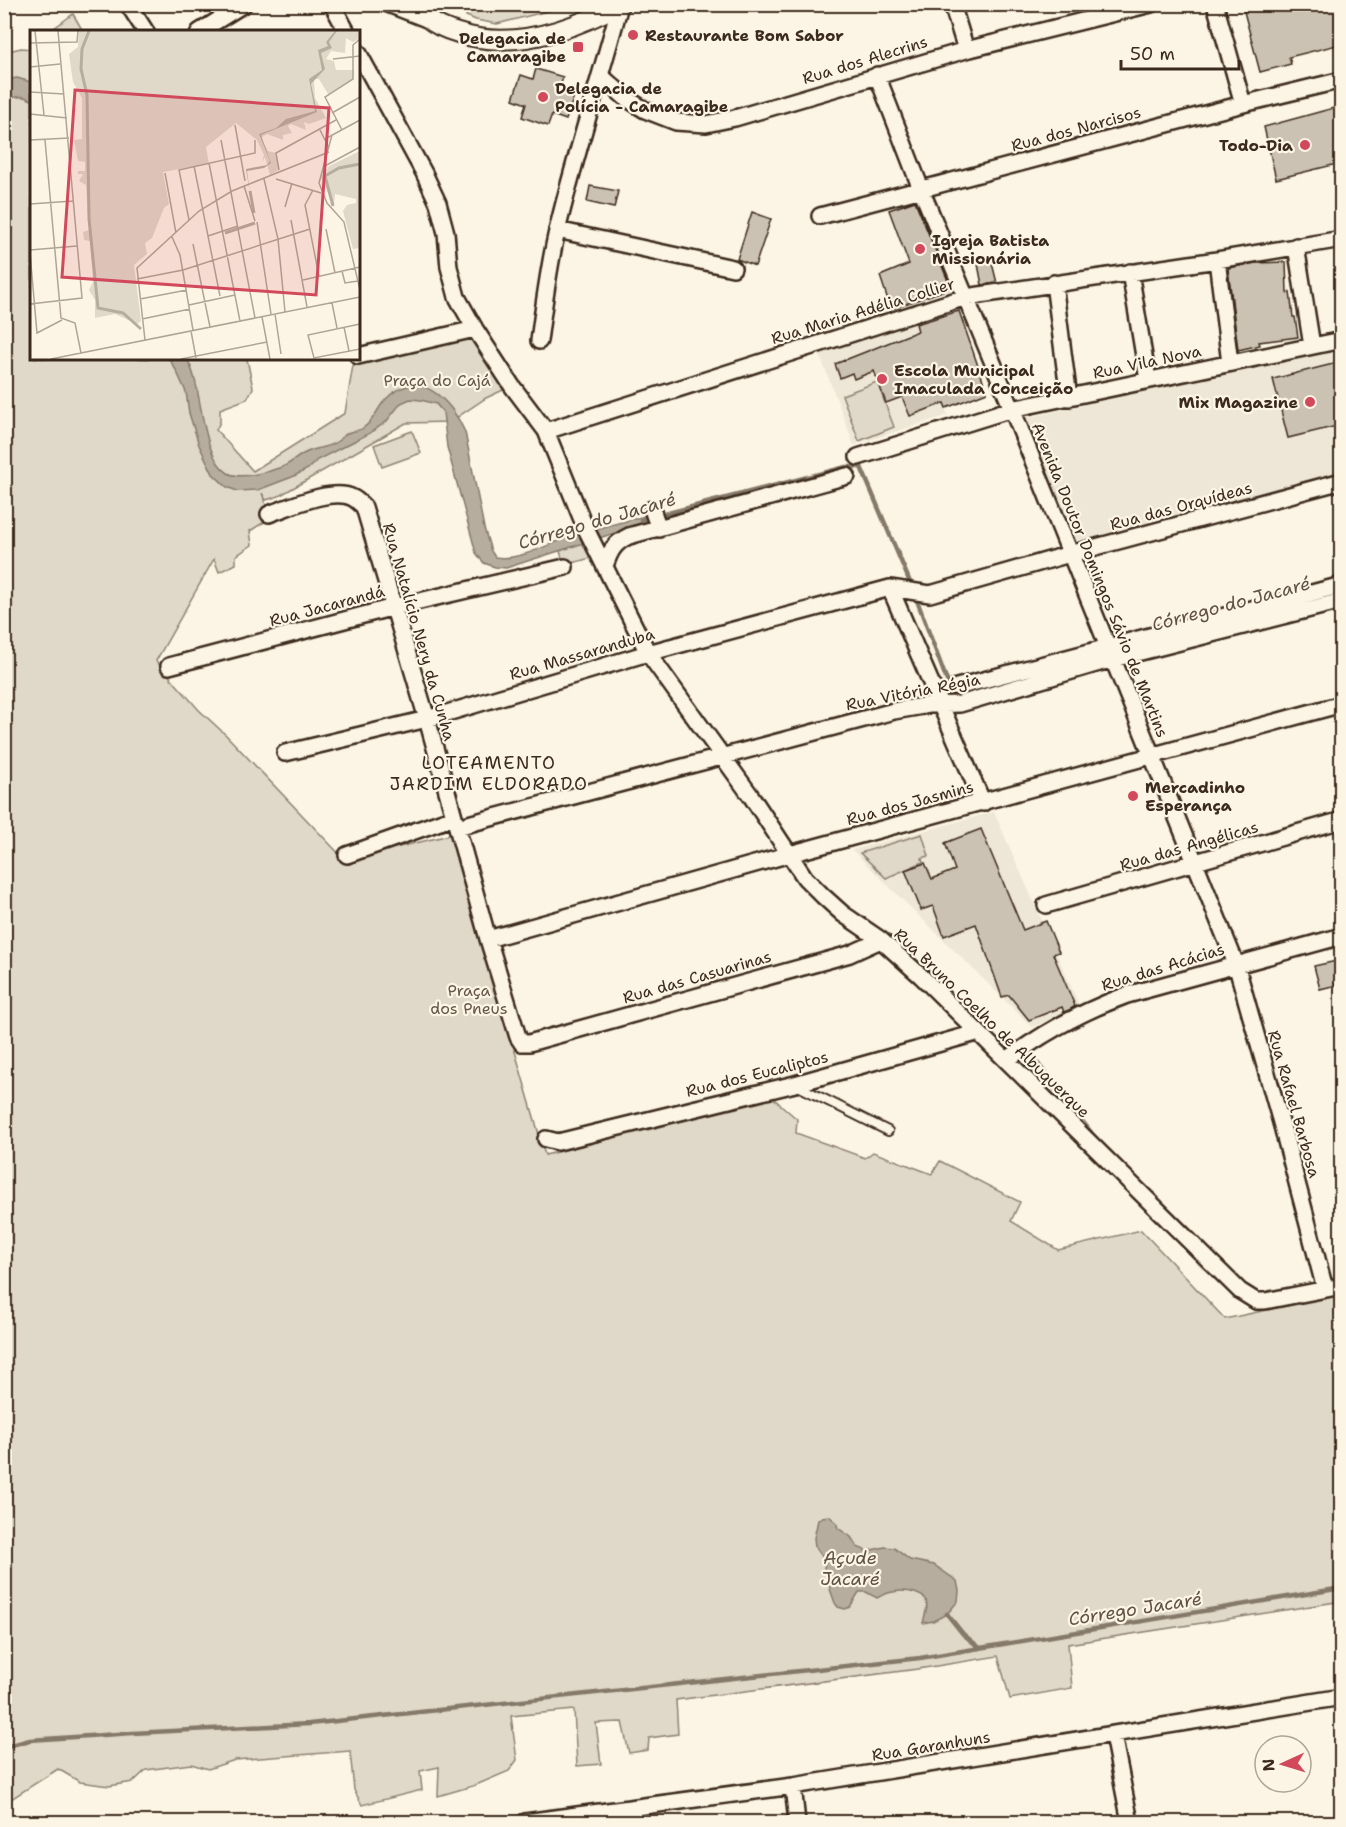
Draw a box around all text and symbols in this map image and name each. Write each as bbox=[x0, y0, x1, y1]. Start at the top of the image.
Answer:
place label: Restaurante Bom Sabor bbox=[645, 25, 844, 46]
place label: Delegacia de Camaragibe bbox=[459, 28, 566, 67]
marker: Restaurante Bom Sabor bbox=[626, 28, 640, 42]
inset map bbox=[30, 30, 360, 360]
street label: Rua dos Alecrins bbox=[800, 31, 930, 89]
scale bar bbox=[1121, 33, 1240, 71]
marker: Delegacia de Camaragibe bbox=[571, 40, 585, 54]
text: 50 m bbox=[1130, 42, 1175, 66]
place label: Delegacia de Polícia - Camaragibe bbox=[555, 78, 729, 117]
marker: Delegacia de Polícia - Camaragibe bbox=[536, 90, 550, 104]
street label: Rua dos Narcisos bbox=[1009, 102, 1143, 156]
place label: Todo-Dia bbox=[1219, 135, 1293, 156]
marker: Todo-Dia bbox=[1298, 138, 1312, 152]
place label: Igreja Batista Missionária bbox=[932, 230, 1049, 269]
marker: Igreja Batista Missionária bbox=[913, 242, 927, 256]
street label: Rua Maria Adélia Collier bbox=[769, 273, 957, 349]
street label: Rua Vila Nova bbox=[1091, 340, 1203, 384]
place label: Escola Municipal Imaculada Conceição bbox=[894, 360, 1073, 399]
park label: Praça do Cajá bbox=[383, 370, 491, 391]
marker: Escola Municipal Imaculada Conceição bbox=[875, 372, 889, 386]
place label: Mix Magazine bbox=[1179, 392, 1298, 413]
marker: Mix Magazine bbox=[1303, 395, 1317, 409]
street label: Avenida Doutor Domingos Sávio de Martins bbox=[1027, 419, 1173, 741]
street label: Rua das Orquídeas bbox=[1108, 477, 1254, 535]
water label: Córrego do Jacaré bbox=[515, 487, 679, 555]
street label: Rua Natalício Nery da Cunha bbox=[378, 521, 460, 743]
water label: Córrego do Jacaré bbox=[1149, 571, 1313, 637]
street label: Rua Jacarandá bbox=[267, 581, 387, 631]
street label: Rua Massaranduba bbox=[507, 623, 657, 685]
street label: Rua Vitória Régia bbox=[844, 669, 982, 715]
district label: LOTEAMENTO JARDIM ELDORADO bbox=[390, 751, 588, 796]
street label: Rua dos Jasmins bbox=[844, 776, 976, 830]
place label: Mercadinho Esperança bbox=[1145, 777, 1245, 816]
marker: Mercadinho Esperança bbox=[1126, 789, 1140, 803]
street label: Rua das Angélicas bbox=[1117, 816, 1261, 876]
street label: Rua Bruno Coelho de Albuquerque bbox=[890, 924, 1094, 1122]
street label: Rua das Acácias bbox=[1099, 938, 1227, 996]
street label: Rua das Casuarinas bbox=[620, 946, 774, 1008]
park label: Praça dos Pneus bbox=[430, 980, 508, 1019]
street label: Rua Rafael Barbosa bbox=[1263, 1028, 1325, 1180]
street label: Rua dos Eucaliptos bbox=[684, 1046, 831, 1102]
water label: Açude Jacaré bbox=[820, 1546, 880, 1591]
water label: Córrego Jacaré bbox=[1067, 1587, 1203, 1631]
street label: Rua Garanhuns bbox=[870, 1726, 992, 1766]
north arrow bbox=[1253, 1734, 1313, 1794]
text: N bbox=[1258, 1758, 1279, 1772]

